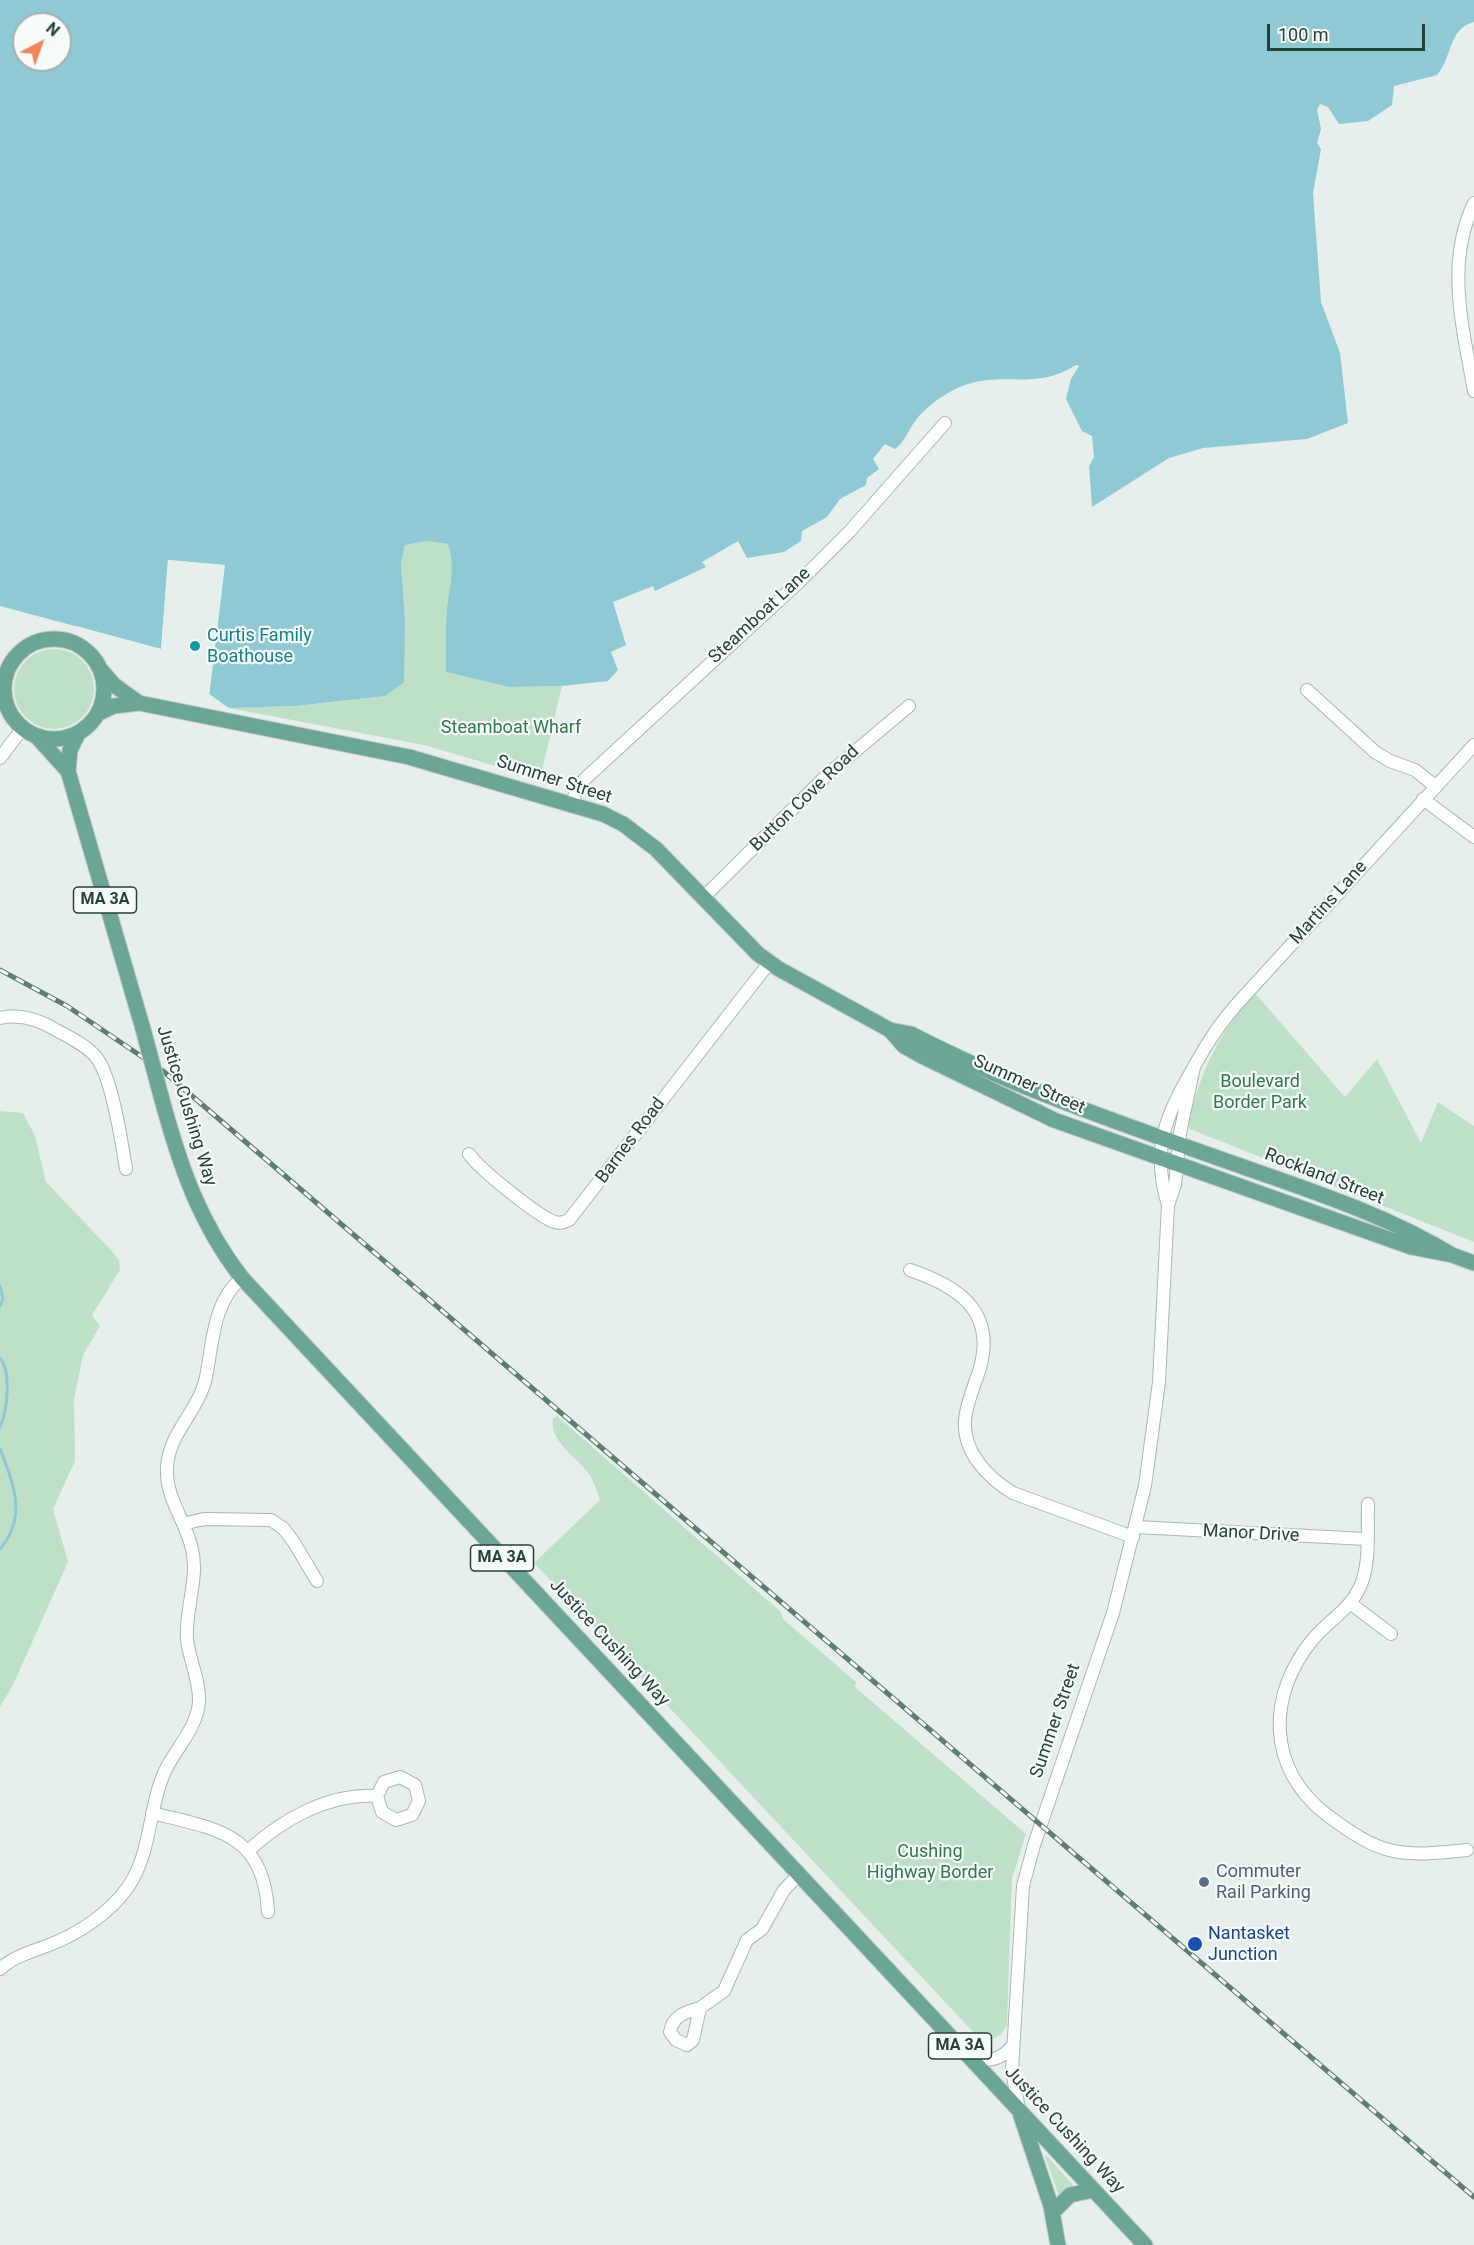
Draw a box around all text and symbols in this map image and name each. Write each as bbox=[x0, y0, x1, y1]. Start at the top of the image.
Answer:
north arrow bbox=[12, 12, 72, 72]
scale bar bbox=[1270, 12, 1428, 50]
text: N bbox=[42, 19, 63, 40]
text: 100 m bbox=[1278, 24, 1329, 45]
street label: Steamboat Lane bbox=[705, 563, 815, 669]
place label: Curtis Family Boathouse bbox=[207, 625, 312, 668]
marker: Curtis Family Boathouse bbox=[188, 639, 202, 653]
park label: Steamboat Wharf bbox=[441, 717, 581, 739]
street label: Button Cove Road bbox=[746, 742, 864, 856]
street label: Summer Street bbox=[494, 751, 614, 809]
street label: Martins Lane bbox=[1286, 857, 1372, 949]
road number: MA 3A bbox=[74, 887, 136, 913]
street label: Justice Cushing Way bbox=[151, 1023, 221, 1189]
street label: Summer Street bbox=[970, 1051, 1088, 1119]
park label: Boulevard Border Park bbox=[1213, 1071, 1307, 1114]
street label: Barnes Road bbox=[592, 1094, 670, 1188]
street label: Rockland Street bbox=[1261, 1144, 1387, 1210]
street label: Manor Drive bbox=[1202, 1521, 1300, 1547]
road number: MA 3A bbox=[470, 1545, 534, 1571]
street label: Justice Cushing Way bbox=[544, 1575, 674, 1711]
street label: Summer Street bbox=[1026, 1661, 1086, 1781]
park label: Cushing Highway Border bbox=[867, 1841, 993, 1884]
place label: Commuter Rail Parking bbox=[1216, 1861, 1311, 1904]
marker: Commuter Rail Parking bbox=[1197, 1875, 1211, 1889]
place label: Nantasket Junction bbox=[1208, 1923, 1290, 1966]
marker: Nantasket Junction bbox=[1186, 1935, 1204, 1953]
road number: MA 3A bbox=[928, 2033, 992, 2059]
street label: Justice Cushing Way bbox=[999, 2062, 1129, 2198]

